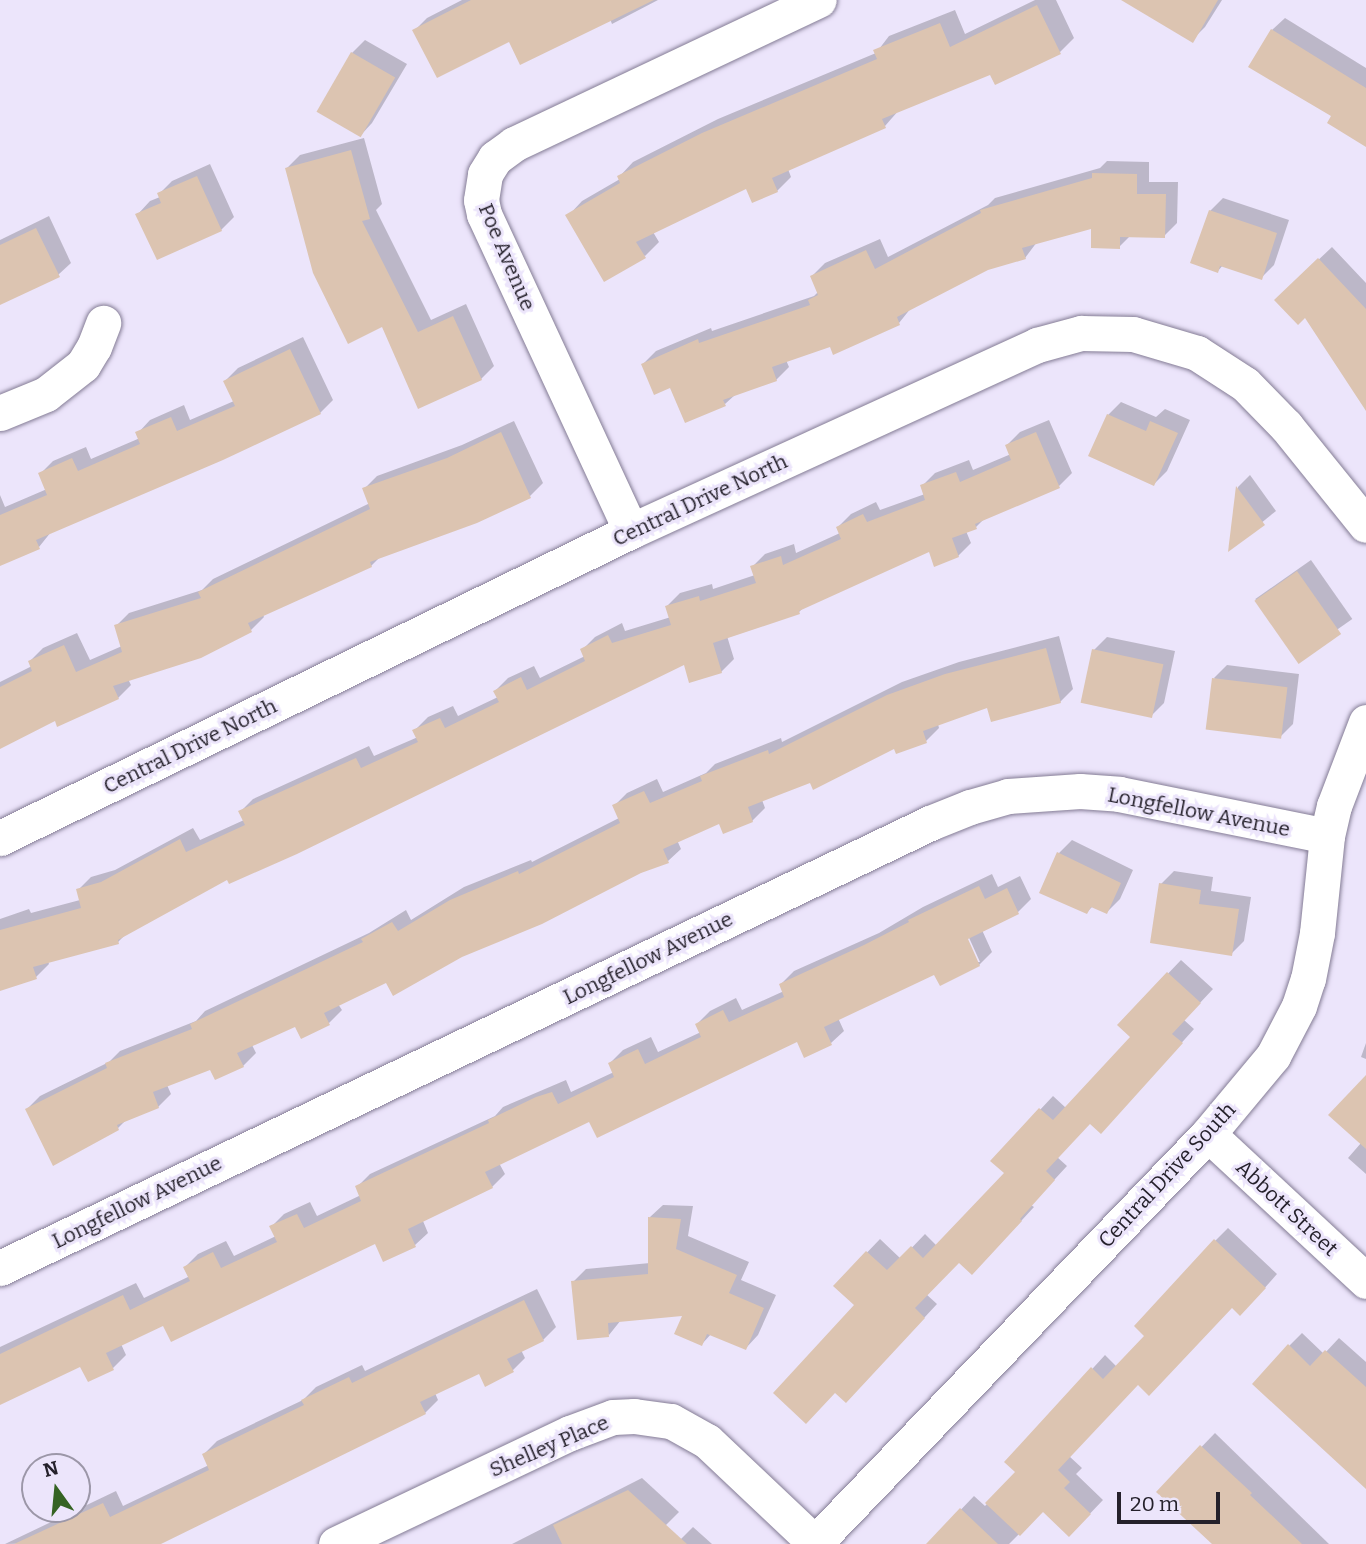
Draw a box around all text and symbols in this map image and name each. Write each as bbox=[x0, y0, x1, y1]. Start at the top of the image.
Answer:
street label: Poe Avenue bbox=[473, 200, 541, 314]
street label: Central Drive North bbox=[609, 448, 791, 552]
street label: Central Drive North bbox=[99, 693, 281, 799]
street label: Longfellow Avenue bbox=[1106, 782, 1292, 842]
street label: Longfellow Avenue bbox=[559, 906, 737, 1010]
street label: Central Drive South bbox=[1093, 1097, 1241, 1253]
street label: Longfellow Avenue bbox=[48, 1150, 226, 1254]
street label: Abbott Street bbox=[1231, 1155, 1343, 1261]
street label: Shelley Place bbox=[486, 1410, 612, 1482]
north arrow bbox=[21, 1453, 91, 1523]
text: N bbox=[41, 1456, 61, 1482]
scale bar bbox=[1121, 1478, 1224, 1522]
text: 20 m bbox=[1130, 1491, 1179, 1517]

